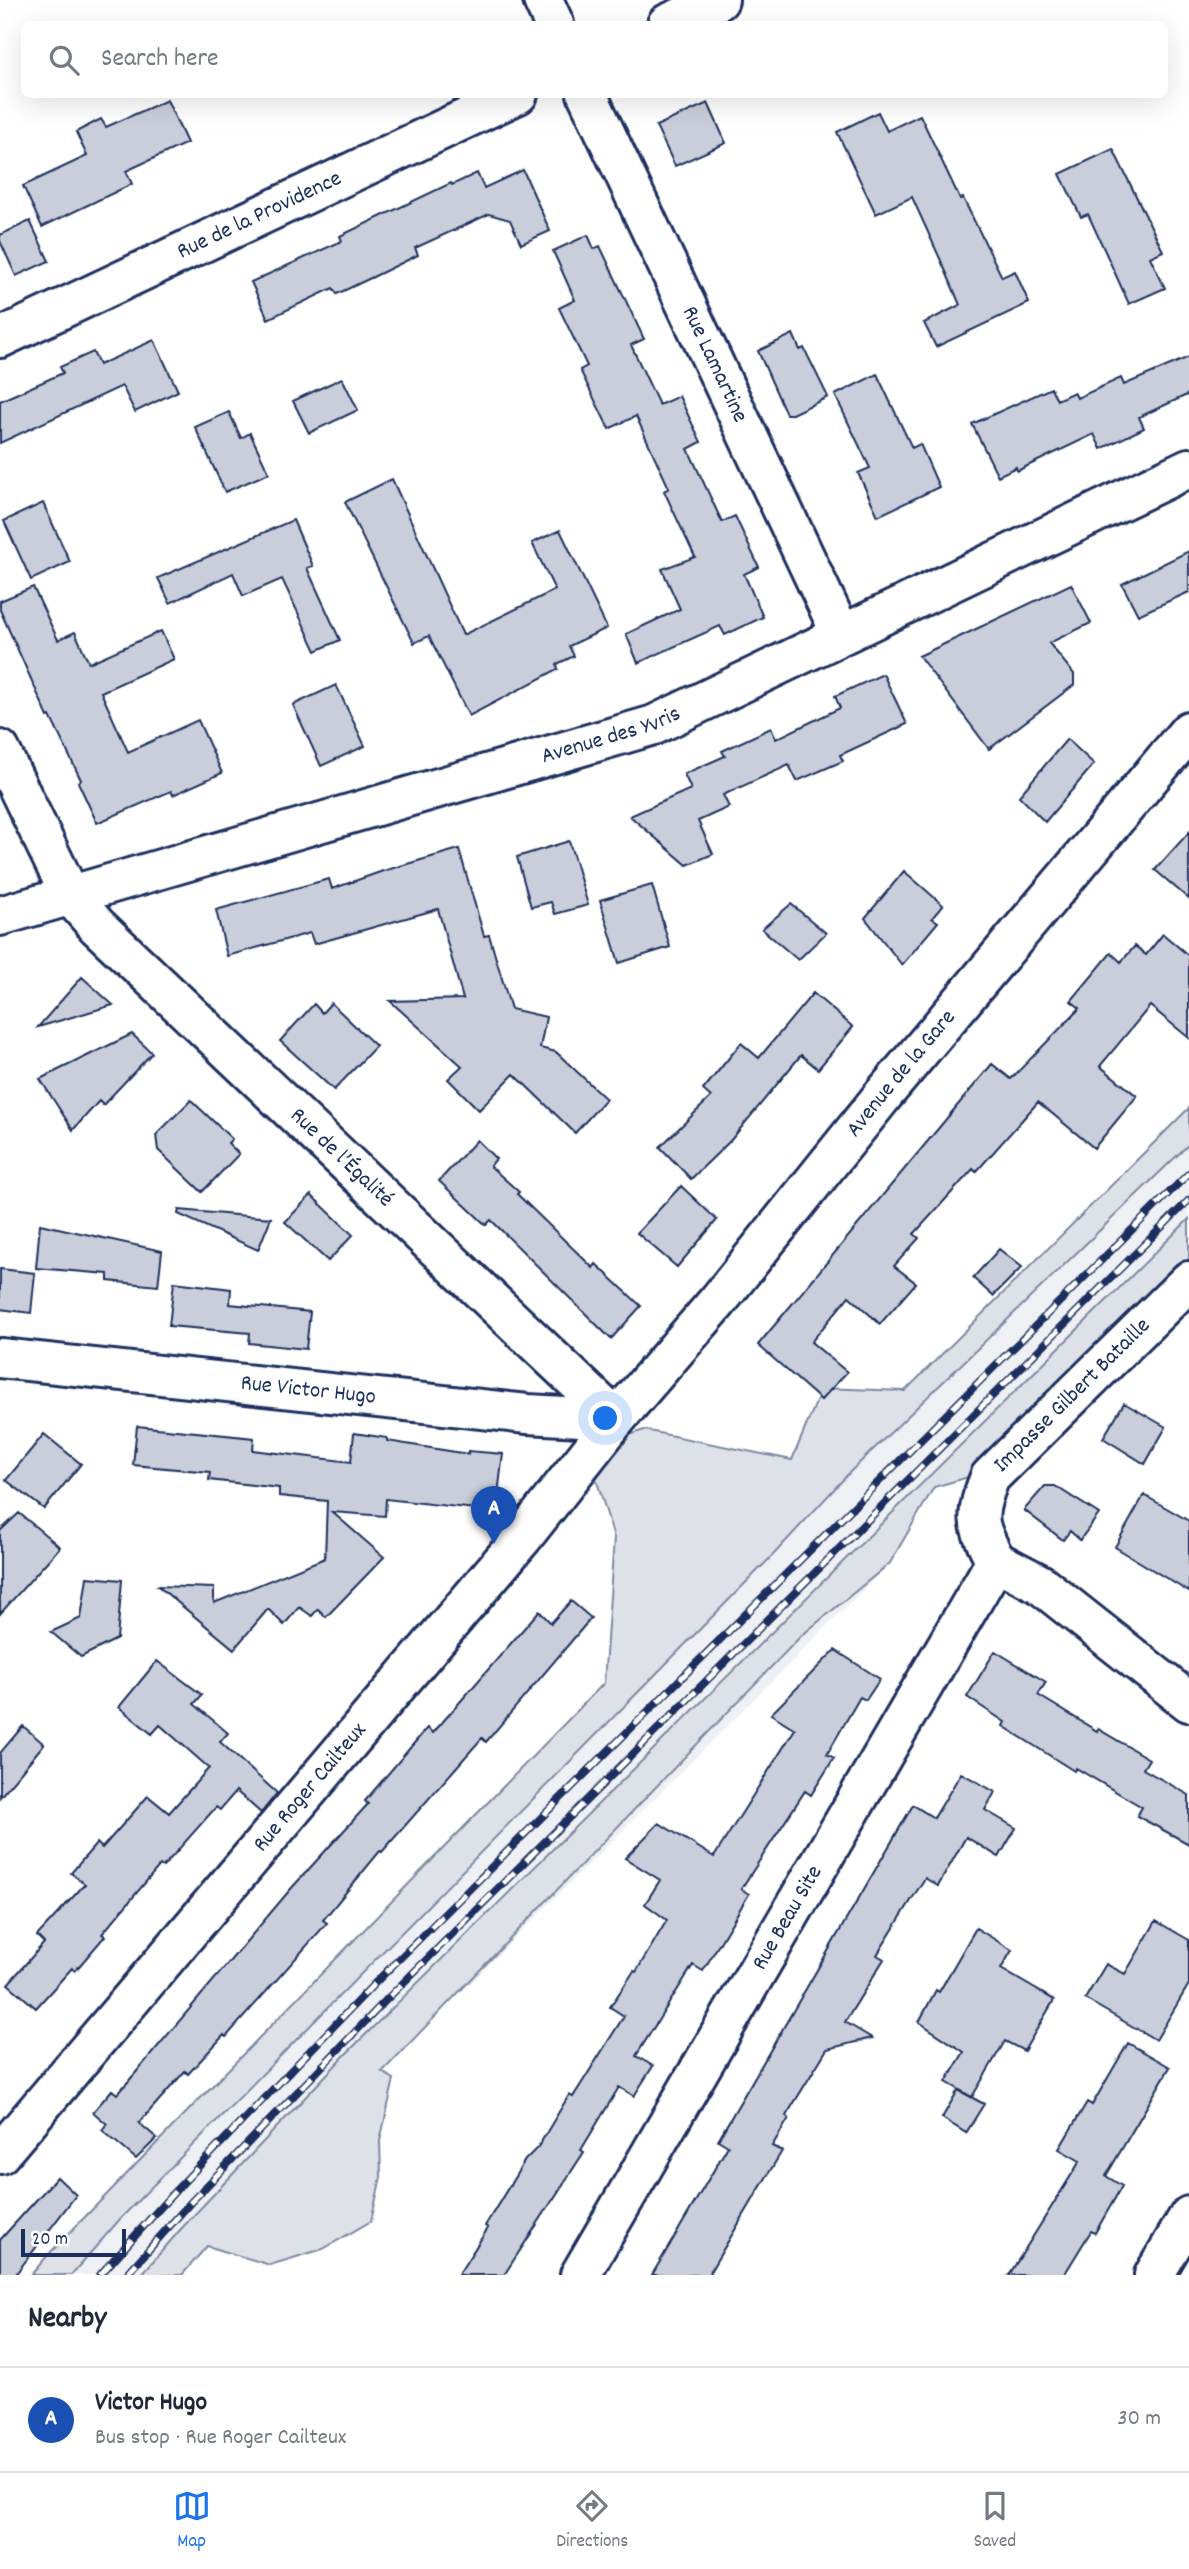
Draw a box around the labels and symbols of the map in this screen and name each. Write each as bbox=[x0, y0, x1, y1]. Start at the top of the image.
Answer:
street label: Rue de la Providence bbox=[172, 163, 347, 269]
street label: Rue Lamartine bbox=[673, 301, 756, 428]
street label: Avenue des Yvris bbox=[537, 698, 686, 774]
street label: Avenue de la Gare bbox=[839, 1003, 964, 1145]
street label: Rue de l’Égalité bbox=[282, 1101, 401, 1216]
street label: Impasse Gilbert Bataille bbox=[986, 1311, 1159, 1481]
street label: Rue Victor Hugo bbox=[239, 1367, 377, 1414]
your location bbox=[588, 1401, 622, 1435]
pin: A bbox=[471, 1486, 517, 1544]
street label: Rue Roger Cailteux bbox=[246, 1715, 375, 1860]
street label: Rue Beau Site bbox=[744, 1859, 832, 1977]
scale bar bbox=[21, 2226, 126, 2258]

